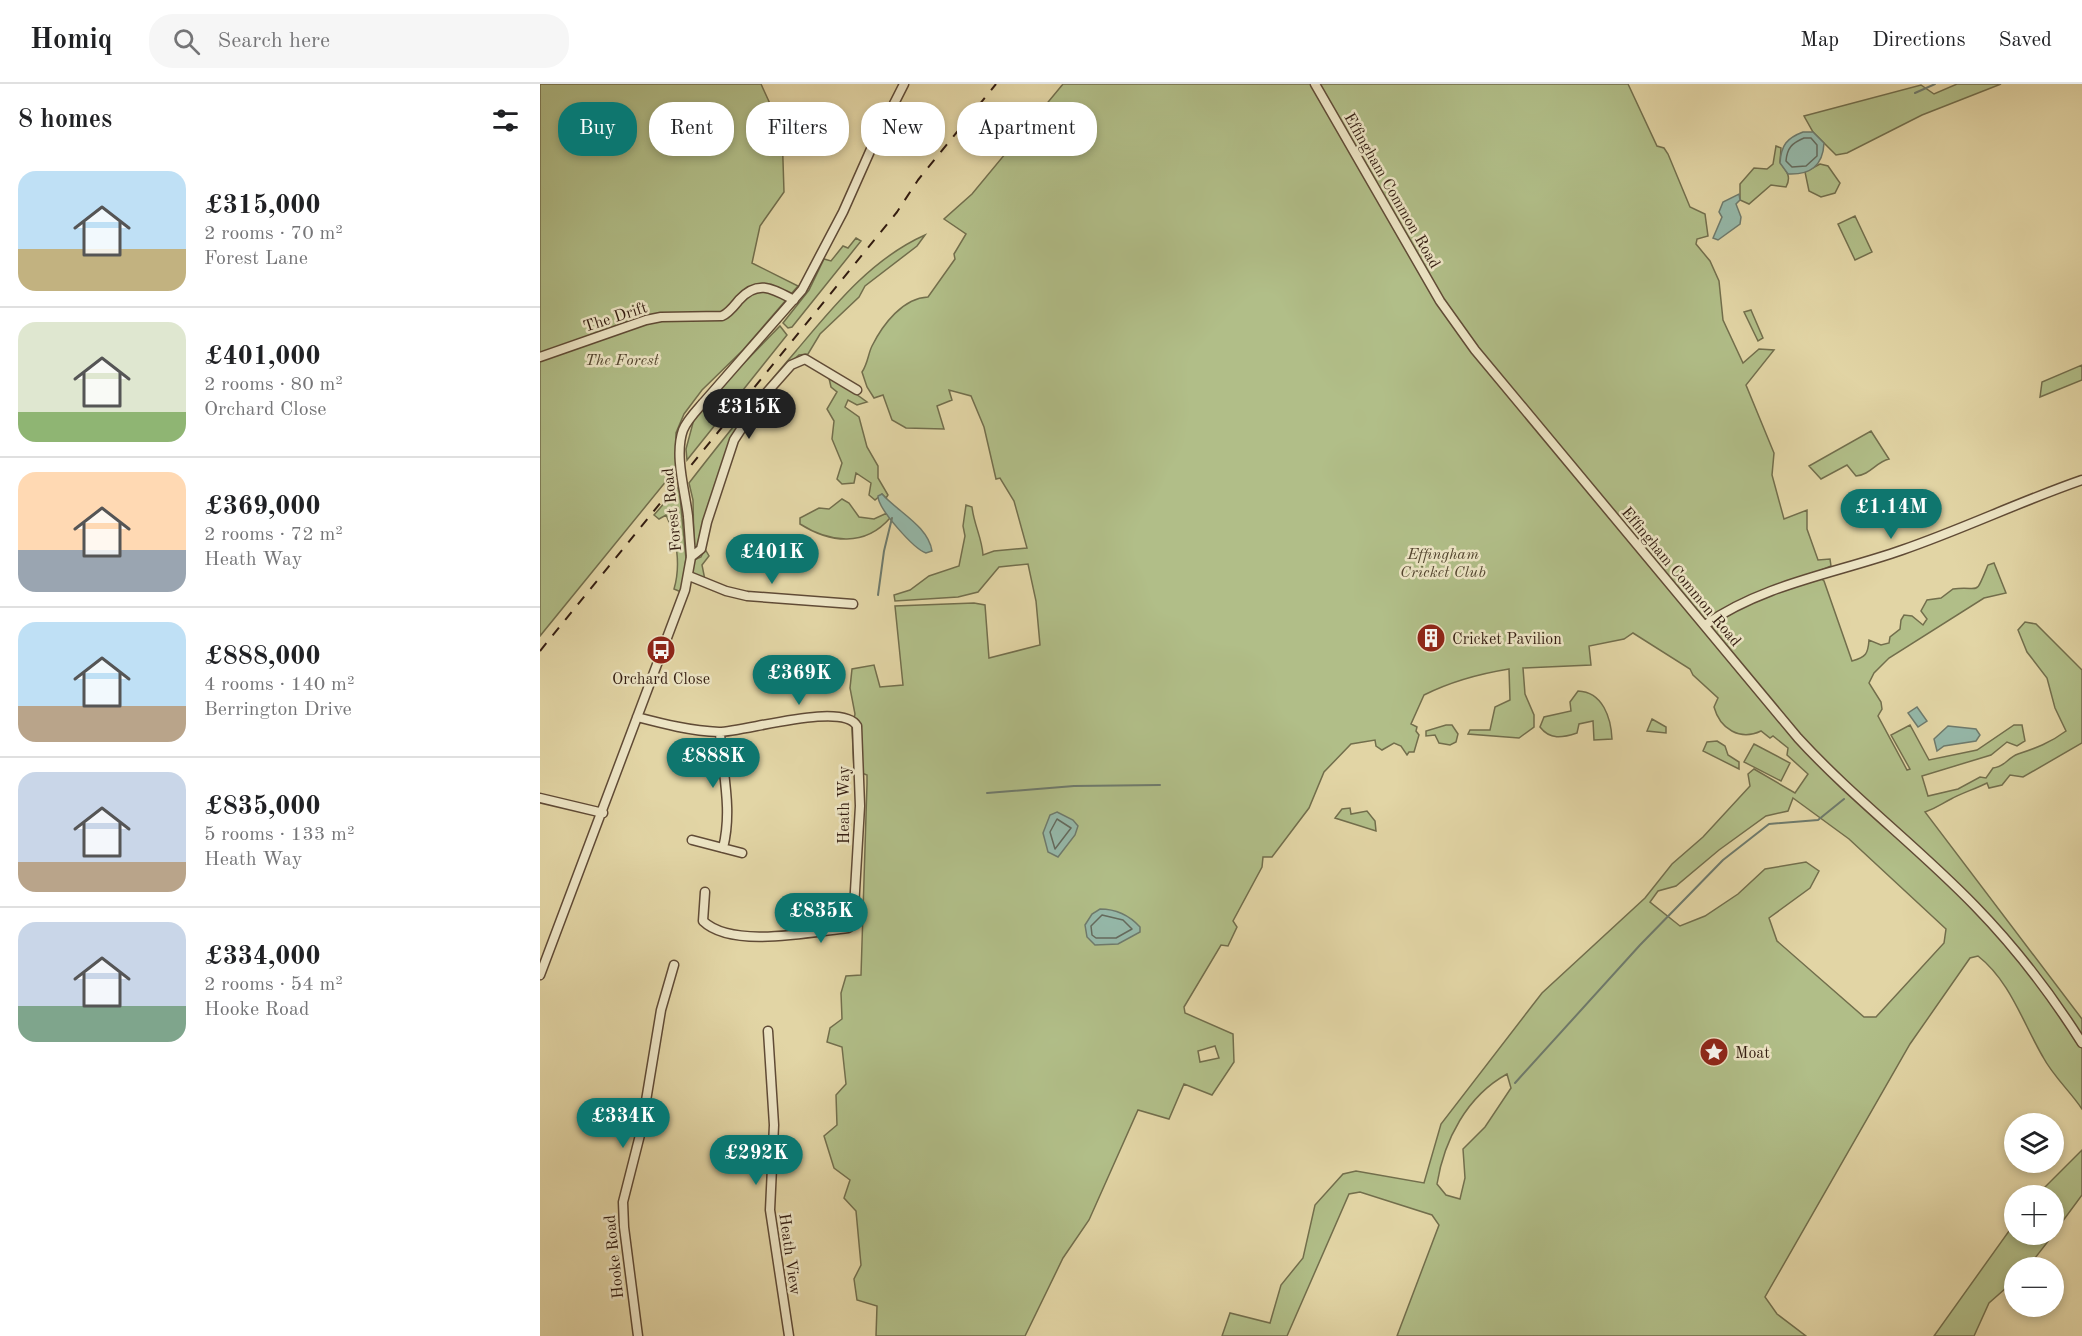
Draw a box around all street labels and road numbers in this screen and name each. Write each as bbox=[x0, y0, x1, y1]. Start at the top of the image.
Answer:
street label: Effingham Common Road bbox=[1340, 111, 1442, 271]
street label: The Drift bbox=[582, 300, 650, 336]
street label: Forest Road bbox=[661, 467, 685, 552]
street label: Effingham Common Road bbox=[1618, 504, 1743, 650]
street label: Heath Way bbox=[837, 765, 853, 844]
street label: Heath View bbox=[775, 1212, 803, 1297]
street label: Hooke Road bbox=[603, 1214, 627, 1300]

